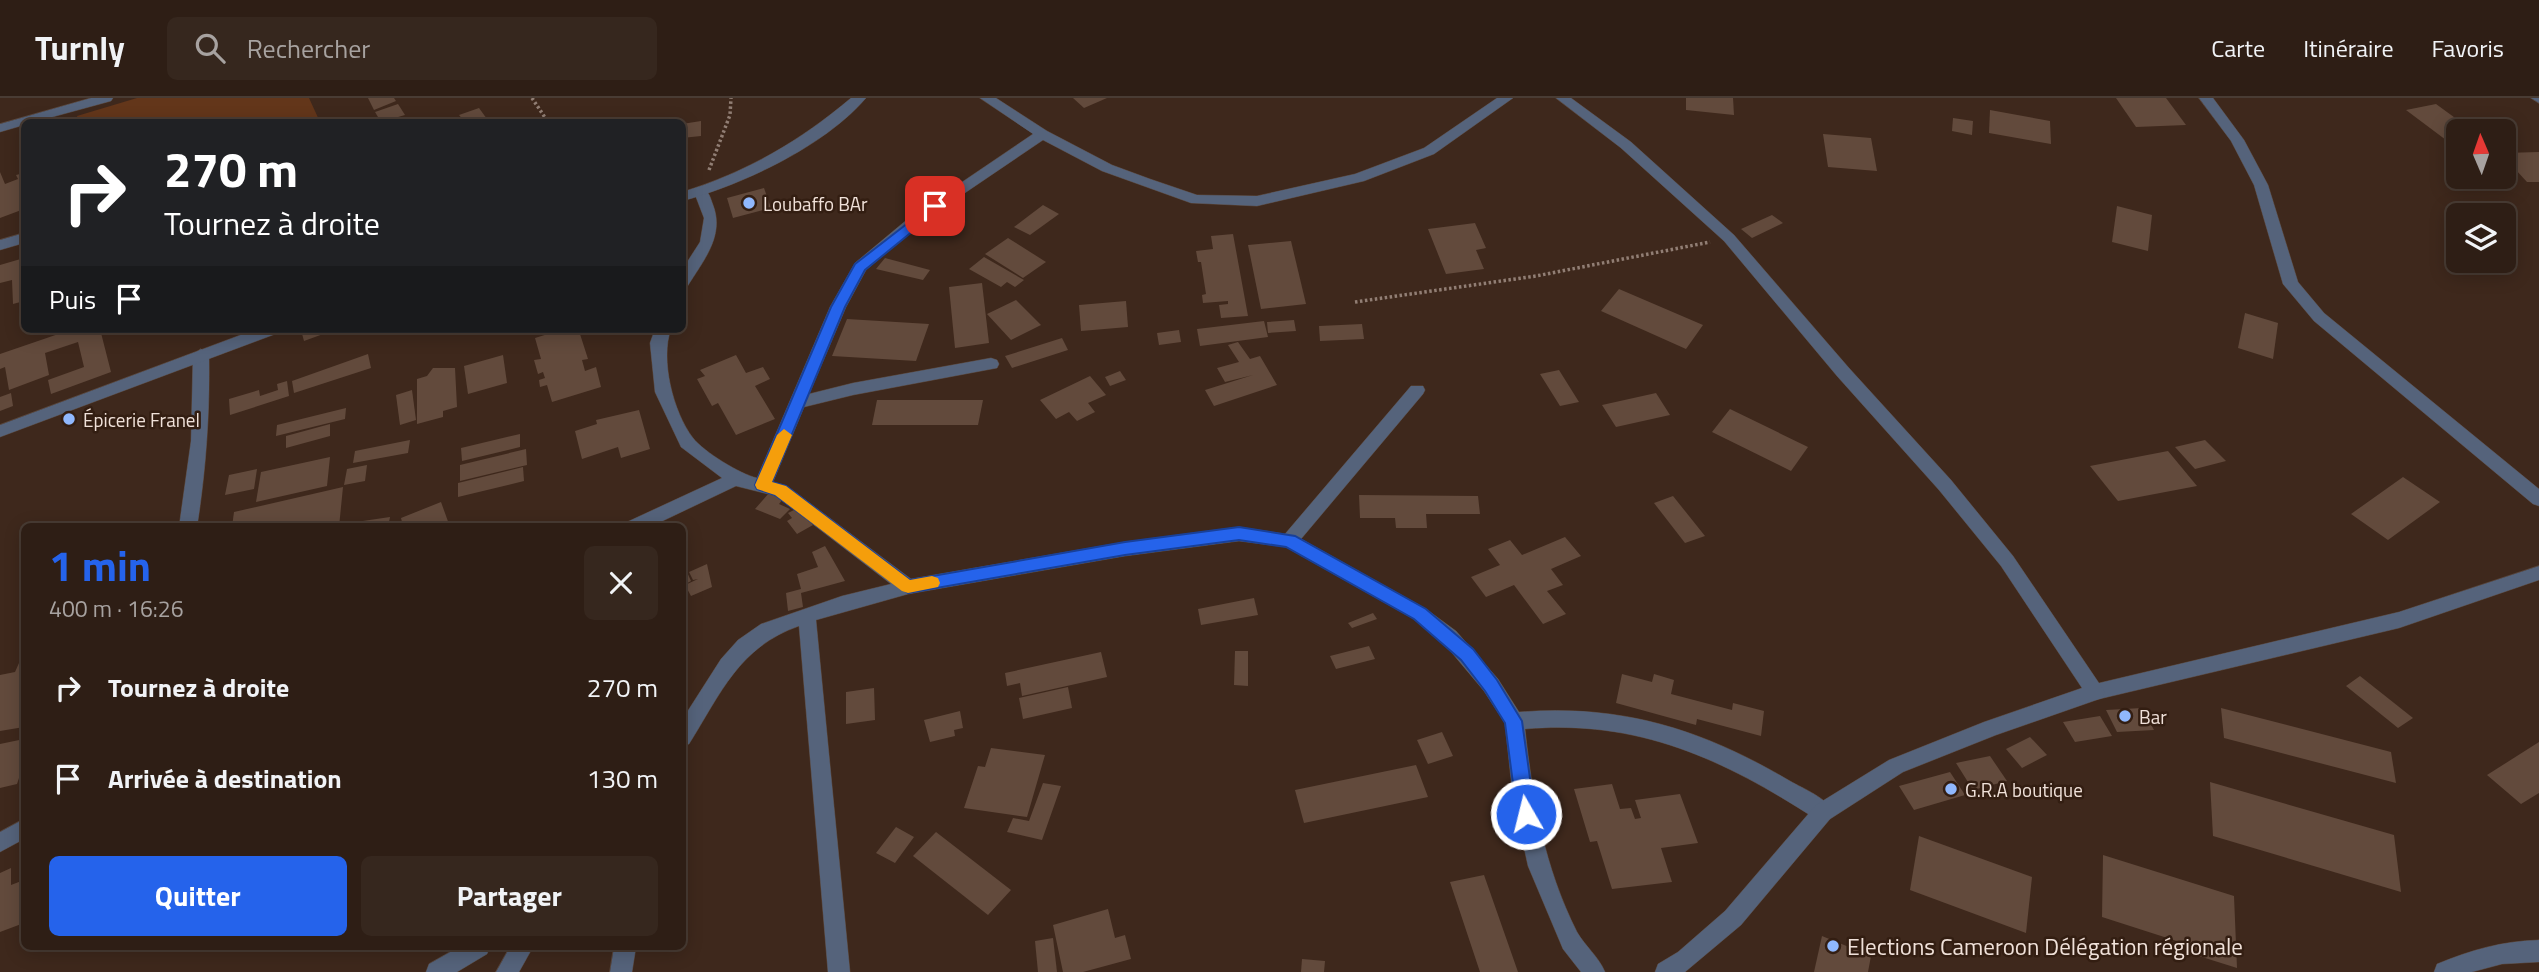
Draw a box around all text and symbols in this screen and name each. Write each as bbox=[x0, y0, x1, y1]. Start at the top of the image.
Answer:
search box bbox=[167, 17, 657, 80]
text: Turnly bbox=[35, 23, 125, 73]
icon: search bbox=[191, 29, 229, 67]
text: Rechercher bbox=[247, 29, 370, 68]
text: Carte bbox=[2211, 30, 2265, 66]
text: Itinéraire bbox=[2303, 30, 2394, 66]
text: Favoris bbox=[2432, 30, 2504, 66]
north arrow bbox=[2446, 119, 2516, 189]
map controls bbox=[2446, 119, 2516, 273]
text: 270 m bbox=[164, 131, 298, 206]
icon: right bbox=[49, 147, 140, 238]
pin bbox=[905, 176, 965, 236]
icon: arrive bbox=[916, 187, 954, 225]
place label: Loubaffo BAr bbox=[763, 189, 868, 218]
marker: Loubaffo BAr bbox=[741, 195, 757, 211]
text: Tournez à droite bbox=[164, 199, 380, 247]
button: layers bbox=[2446, 203, 2516, 273]
text: Puis bbox=[49, 280, 96, 319]
icon: arrive bbox=[110, 280, 148, 318]
place label: Épicerie Franel bbox=[83, 405, 200, 434]
marker: Épicerie Franel bbox=[61, 411, 77, 427]
text: 1 min bbox=[49, 533, 151, 597]
button: close bbox=[584, 546, 658, 620]
text: 400 m · 16:26 bbox=[49, 591, 184, 626]
text: Tournez à droite bbox=[108, 668, 289, 707]
text: 270 m bbox=[587, 668, 658, 707]
icon: right bbox=[49, 669, 87, 707]
place label: Bar bbox=[2139, 702, 2167, 731]
marker: Bar bbox=[2117, 708, 2133, 724]
text: Arrivée à destination bbox=[108, 759, 342, 798]
text: 130 m bbox=[587, 759, 658, 798]
icon: arrive bbox=[49, 760, 87, 798]
place label: G.R.A boutique bbox=[1965, 775, 2083, 804]
position arrow bbox=[1489, 777, 1563, 851]
marker: G.R.A boutique bbox=[1943, 781, 1959, 797]
button: Quitter bbox=[49, 856, 347, 936]
button: Partager bbox=[361, 856, 658, 936]
place label: Elections Cameroon Délégation régionale bbox=[1847, 929, 2243, 964]
marker: Elections Cameroon Délégation régionale bbox=[1825, 938, 1841, 954]

